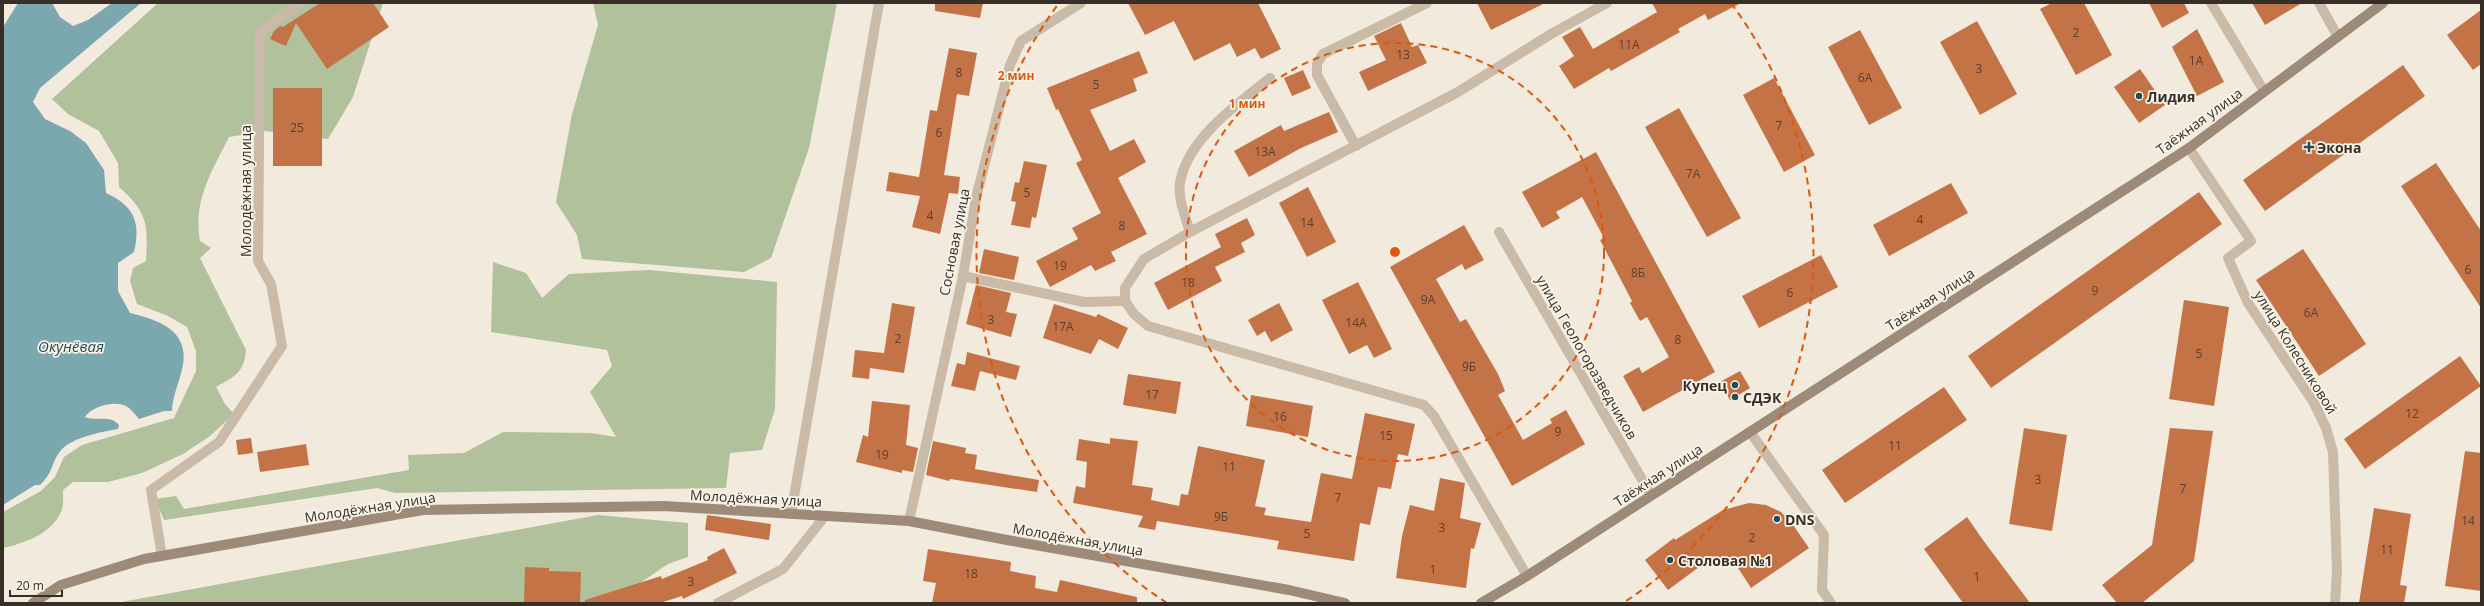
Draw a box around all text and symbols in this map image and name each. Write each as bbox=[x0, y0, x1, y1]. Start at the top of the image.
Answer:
house number: 2 bbox=[2073, 24, 2080, 41]
house number: 11А bbox=[1618, 36, 1640, 53]
house number: 13 bbox=[1396, 46, 1410, 63]
house number: 1А bbox=[2189, 52, 2204, 69]
house number: 3 bbox=[1976, 60, 1983, 77]
house number: 8 bbox=[956, 64, 963, 81]
text: 2 мин bbox=[998, 67, 1034, 84]
house number: 6А bbox=[1858, 69, 1873, 86]
house number: 5 bbox=[1093, 76, 1100, 93]
street label: Таёжная улица bbox=[2152, 83, 2246, 159]
place label: Лидия bbox=[2147, 87, 2195, 106]
marker: Лидия bbox=[2134, 91, 2144, 101]
text: 1 мин bbox=[1229, 95, 1265, 112]
house number: 7 bbox=[1776, 117, 1783, 134]
house number: 25 bbox=[290, 119, 304, 136]
house number: 6 bbox=[936, 124, 943, 141]
street label: Молодёжная улица bbox=[236, 125, 255, 257]
place label: Экона bbox=[2317, 138, 2361, 157]
marker: Экона bbox=[2304, 142, 2314, 152]
house number: 13А bbox=[1254, 143, 1276, 160]
house number: 7А bbox=[1686, 165, 1701, 182]
house number: 5 bbox=[1024, 184, 1031, 201]
street label: Сосновая улица bbox=[934, 187, 974, 297]
house number: 4 bbox=[927, 207, 934, 224]
house number: 4 bbox=[1917, 211, 1924, 228]
house number: 14 bbox=[1300, 214, 1314, 231]
house number: 8 bbox=[1119, 217, 1126, 234]
centre of rings bbox=[1388, 245, 1402, 259]
house number: 19 bbox=[1053, 257, 1067, 274]
house number: 6 bbox=[2465, 261, 2472, 278]
street label: Таёжная улица bbox=[1882, 263, 1978, 335]
house number: 8Б bbox=[1631, 264, 1645, 281]
street label: улица Геологоразведчиков bbox=[1532, 271, 1642, 443]
house number: 18 bbox=[1181, 274, 1195, 291]
house number: 9 bbox=[2092, 282, 2099, 299]
house number: 6 bbox=[1787, 284, 1794, 301]
street label: улица Колесниковой bbox=[2250, 287, 2342, 417]
house number: 9А bbox=[1421, 291, 1436, 308]
house number: 6А bbox=[2304, 304, 2319, 321]
house number: 3 bbox=[988, 311, 995, 328]
house number: 14А bbox=[1345, 314, 1367, 331]
house number: 17А bbox=[1052, 318, 1074, 335]
house number: 2 bbox=[895, 330, 902, 347]
house number: 8 bbox=[1675, 331, 1682, 348]
water label: Окунёвая bbox=[38, 336, 104, 356]
house number: 5 bbox=[2196, 345, 2203, 362]
house number: 9Б bbox=[1462, 358, 1476, 375]
place label: Купец bbox=[1683, 376, 1727, 395]
marker: Купец bbox=[1730, 380, 1740, 390]
house number: 17 bbox=[1145, 386, 1159, 403]
place label: СДЭК bbox=[1743, 388, 1782, 407]
marker: СДЭК bbox=[1730, 392, 1740, 402]
house number: 12 bbox=[2405, 405, 2419, 422]
house number: 16 bbox=[1273, 408, 1287, 425]
house number: 9 bbox=[1555, 423, 1562, 440]
house number: 15 bbox=[1379, 427, 1393, 444]
house number: 11 bbox=[1888, 437, 1902, 454]
street label: Таёжная улица bbox=[1610, 439, 1706, 511]
house number: 19 bbox=[875, 446, 889, 463]
house number: 11 bbox=[1222, 458, 1236, 475]
house number: 3 bbox=[2035, 471, 2042, 488]
house number: 7 bbox=[2180, 480, 2187, 497]
street label: Молодёжная улица bbox=[690, 485, 822, 511]
street label: Молодёжная улица bbox=[303, 487, 437, 527]
house number: 7 bbox=[1335, 489, 1342, 506]
house number: 9Б bbox=[1214, 508, 1228, 525]
place label: DNS bbox=[1785, 510, 1815, 529]
house number: 14 bbox=[2461, 512, 2475, 529]
marker: DNS bbox=[1772, 514, 1782, 524]
street label: Молодёжная улица bbox=[1011, 518, 1145, 560]
house number: 3 bbox=[1439, 519, 1446, 536]
house number: 5 bbox=[1304, 525, 1311, 542]
house number: 2 bbox=[1749, 529, 1756, 546]
house number: 11 bbox=[2380, 541, 2394, 558]
place label: Столовая №1 bbox=[1678, 551, 1773, 570]
marker: Столовая №1 bbox=[1665, 555, 1675, 565]
house number: 1 bbox=[1430, 561, 1436, 578]
house number: 18 bbox=[964, 565, 978, 582]
house number: 1 bbox=[1974, 568, 1980, 585]
scale bar bbox=[10, 572, 62, 598]
house number: 3 bbox=[688, 573, 695, 590]
text: 20 m bbox=[16, 577, 44, 594]

